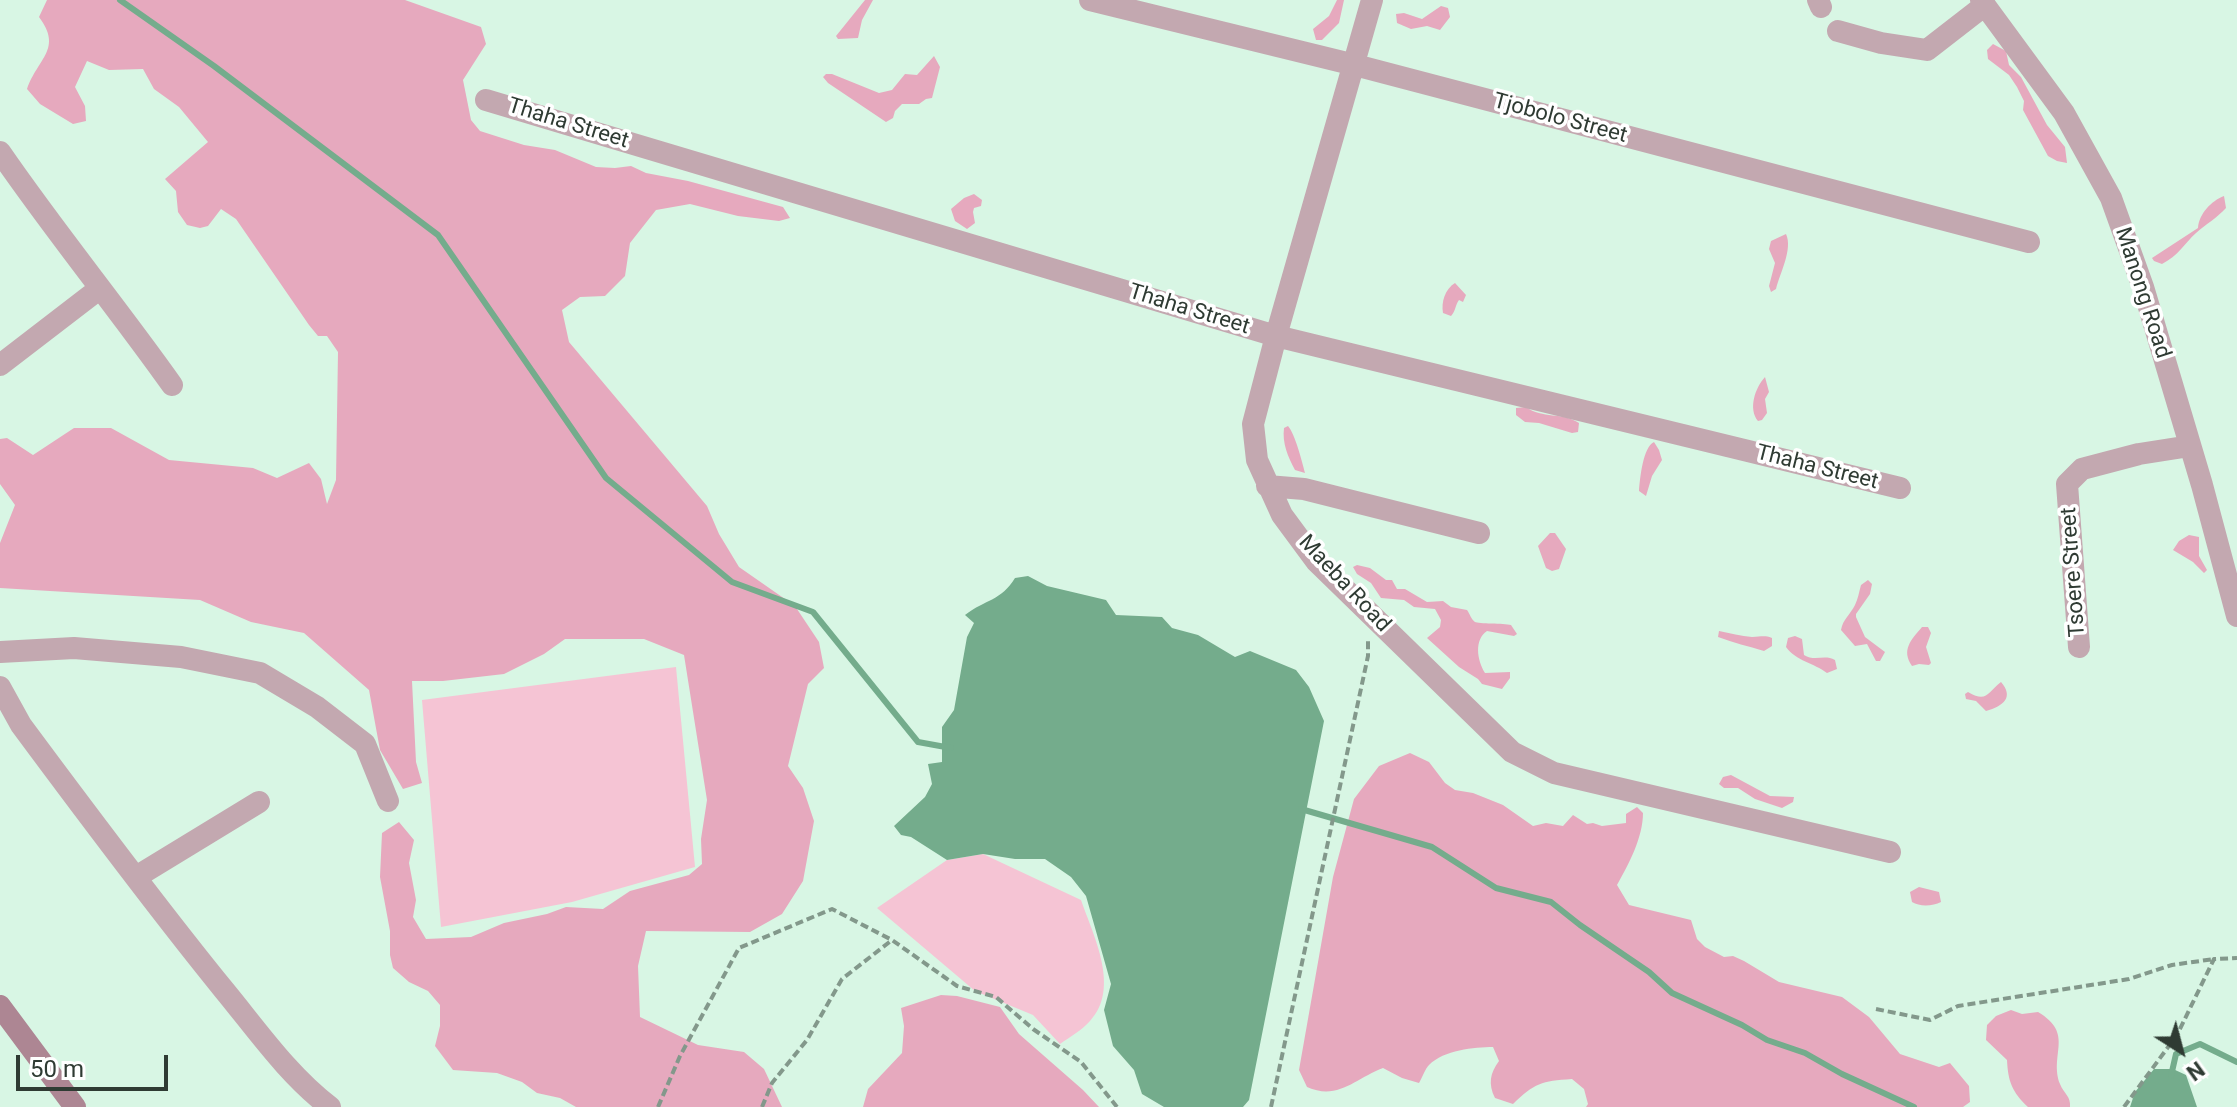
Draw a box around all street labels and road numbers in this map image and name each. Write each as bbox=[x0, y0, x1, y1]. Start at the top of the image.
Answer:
street label: Tjobolo Street bbox=[1490, 88, 1630, 150]
street label: Thaha Street bbox=[504, 93, 632, 155]
street label: Manong Road bbox=[2108, 224, 2176, 362]
street label: Thaha Street bbox=[1125, 279, 1253, 341]
street label: Thaha Street bbox=[1753, 440, 1881, 496]
street label: Tsoere Street bbox=[2056, 506, 2092, 638]
street label: Maeba Road bbox=[1292, 530, 1396, 638]

